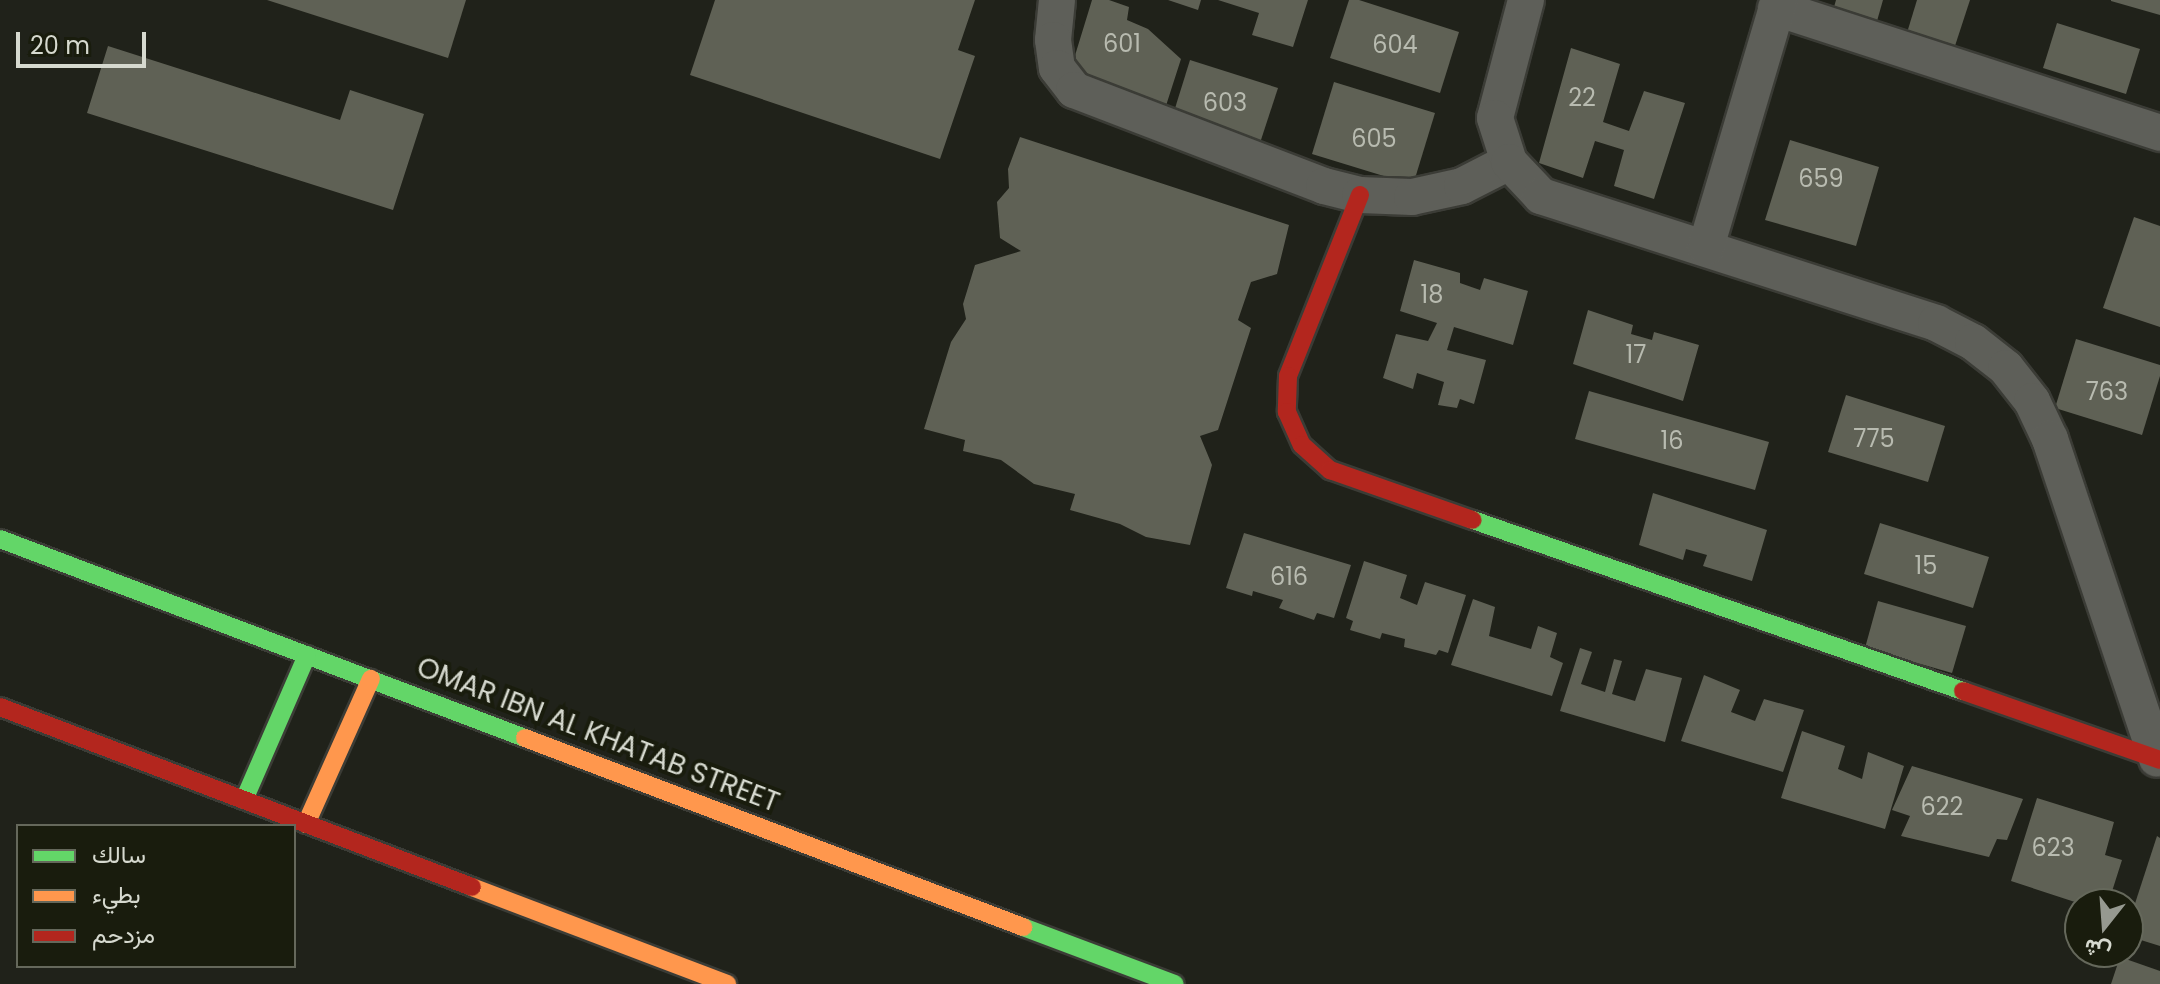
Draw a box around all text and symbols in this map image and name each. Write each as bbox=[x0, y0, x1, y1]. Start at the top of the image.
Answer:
scale bar bbox=[20, 16, 150, 66]
text: 20 m bbox=[30, 29, 90, 62]
house number: 601 bbox=[1103, 30, 1141, 58]
house number: 604 bbox=[1372, 31, 1418, 59]
house number: 22 bbox=[1568, 84, 1596, 112]
house number: 603 bbox=[1203, 89, 1247, 117]
house number: 605 bbox=[1351, 125, 1397, 153]
house number: 659 bbox=[1798, 165, 1844, 193]
house number: 18 bbox=[1421, 281, 1443, 309]
house number: 17 bbox=[1626, 341, 1646, 369]
house number: 763 bbox=[2086, 378, 2128, 406]
house number: 775 bbox=[1853, 425, 1895, 453]
house number: 16 bbox=[1661, 427, 1683, 455]
house number: 15 bbox=[1915, 552, 1937, 580]
house number: 616 bbox=[1270, 563, 1308, 591]
street label: OMAR IBN AL KHATAB STREET bbox=[412, 650, 784, 820]
house number: 622 bbox=[1921, 793, 1963, 821]
legend bbox=[16, 824, 296, 968]
house number: 623 bbox=[2031, 834, 2075, 862]
text: سالك bbox=[92, 838, 146, 871]
text: بطيء bbox=[92, 878, 141, 911]
north arrow bbox=[2064, 888, 2144, 968]
text: مزدحم bbox=[92, 918, 155, 951]
text: ش bbox=[2080, 931, 2115, 968]

